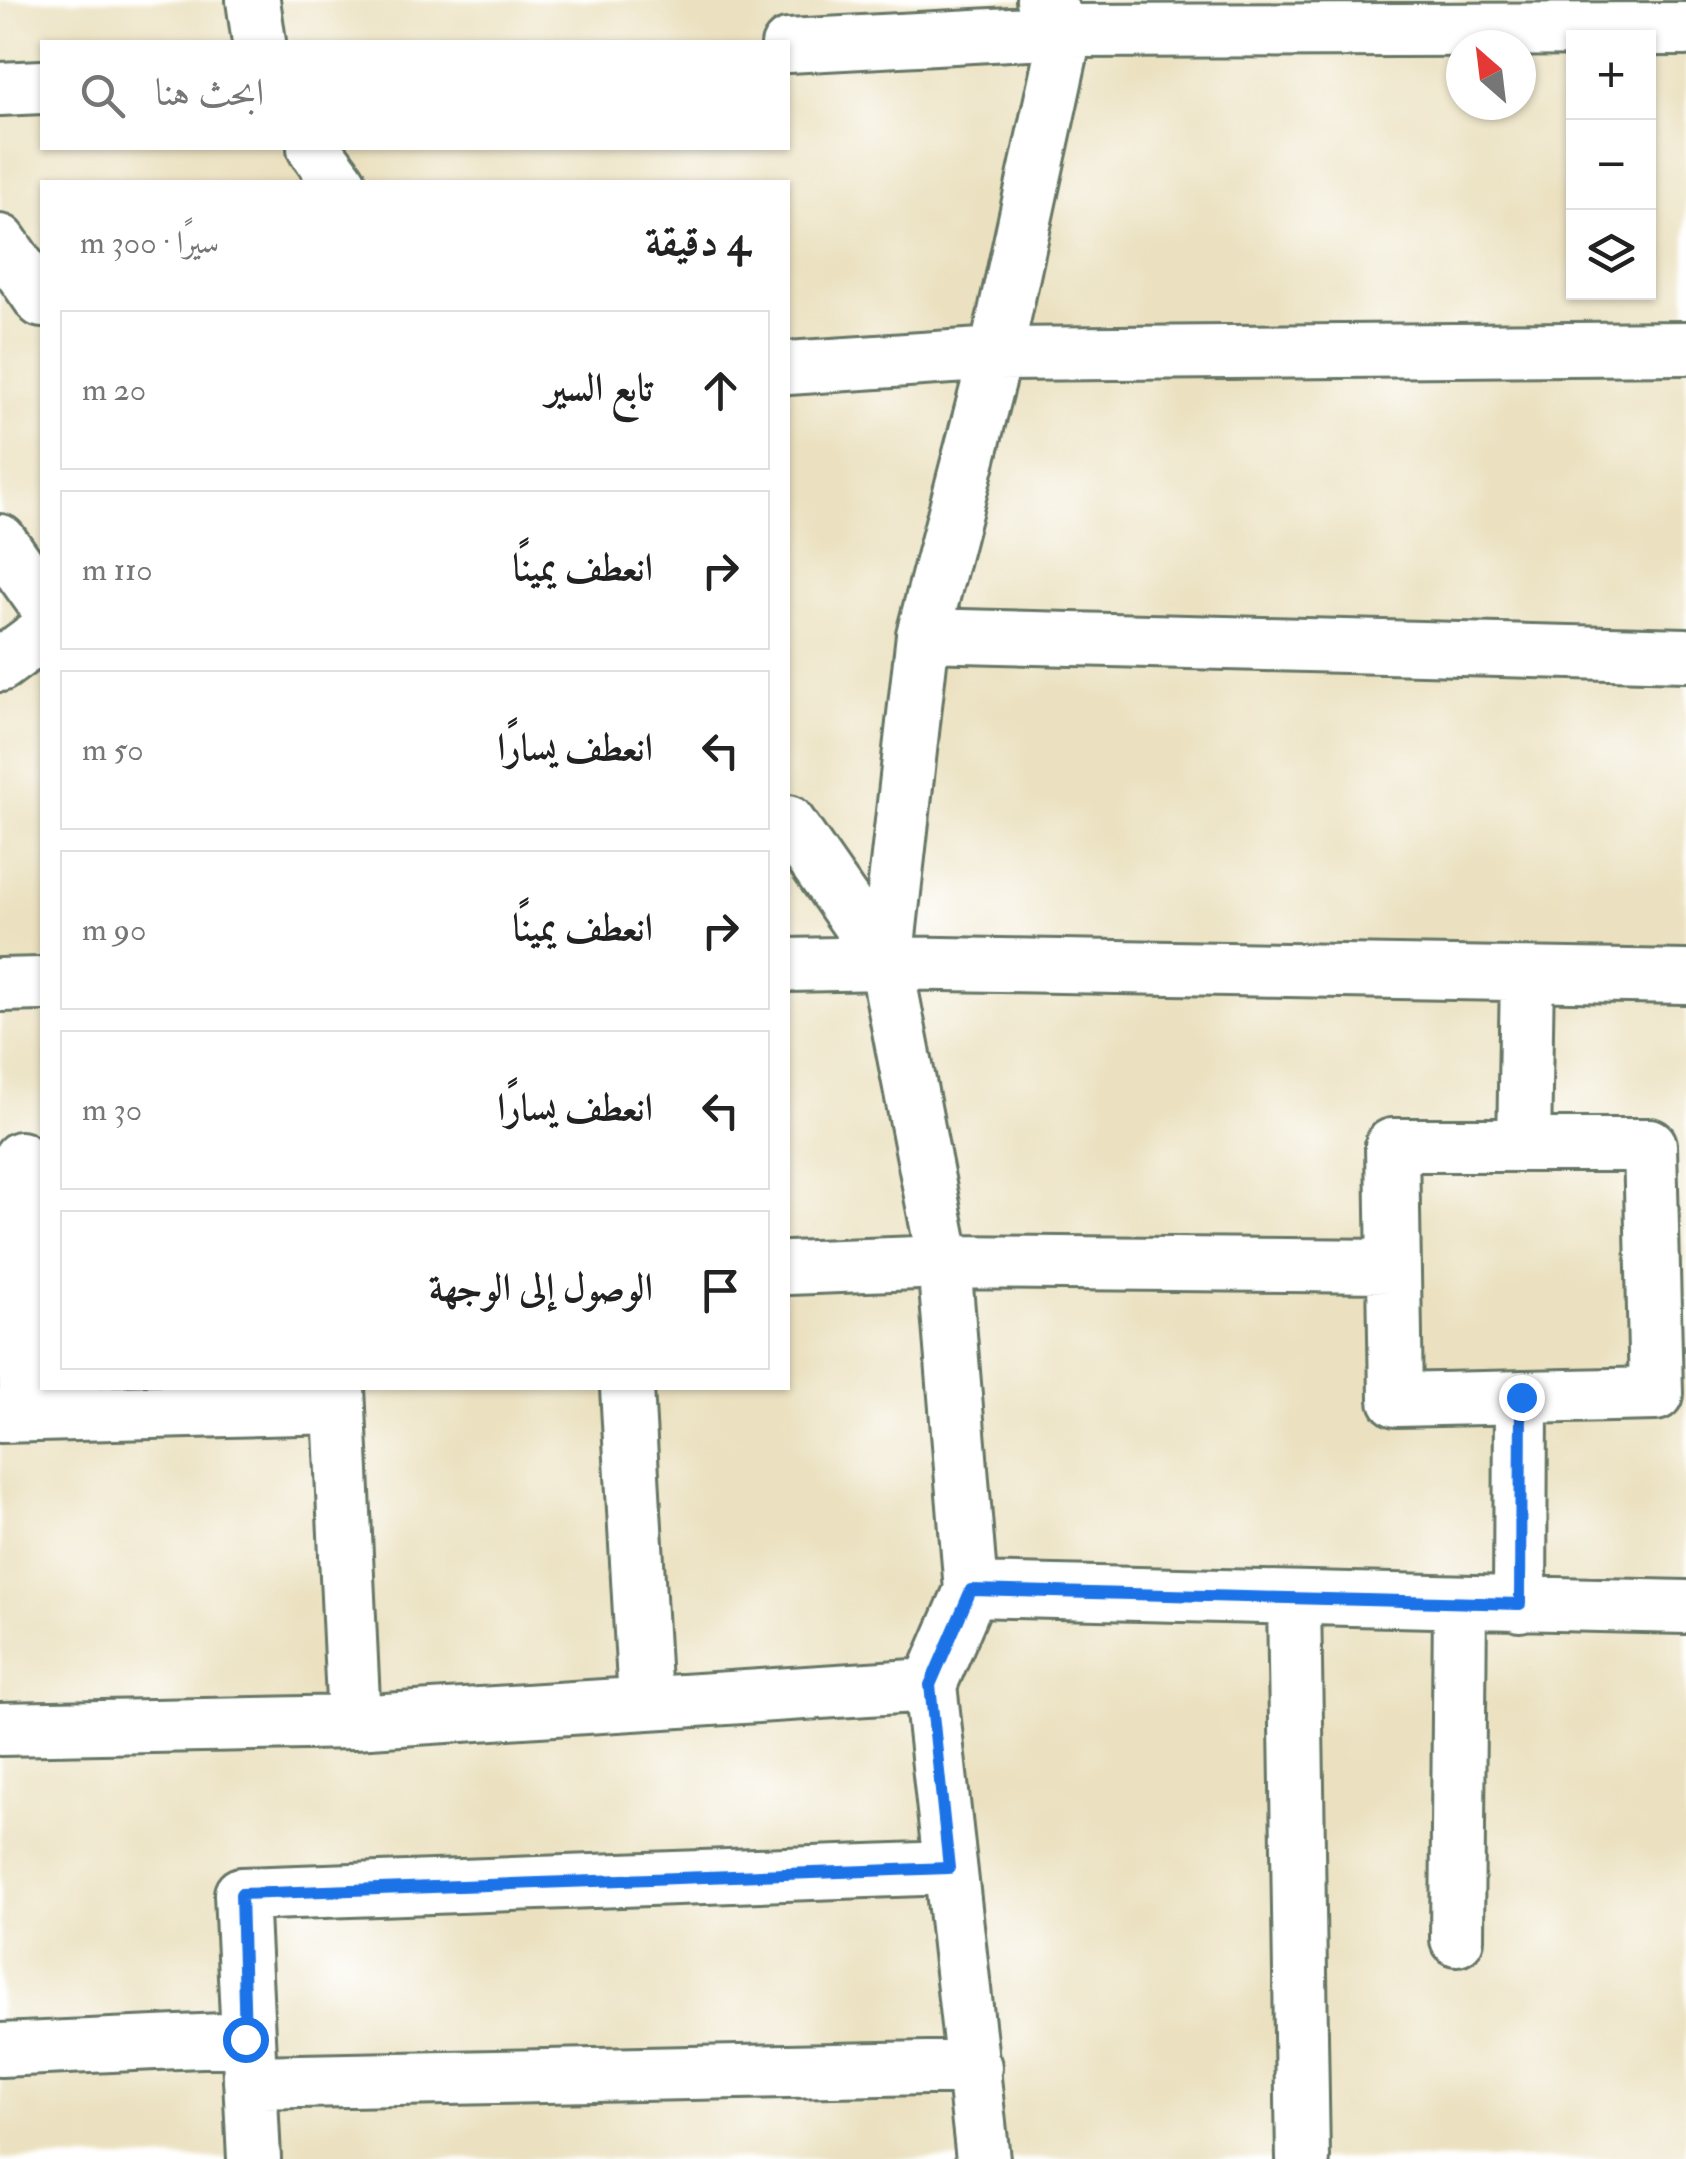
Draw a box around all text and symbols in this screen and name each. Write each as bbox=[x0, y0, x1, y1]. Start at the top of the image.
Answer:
north arrow bbox=[1446, 30, 1536, 120]
map controls bbox=[1566, 30, 1656, 300]
button: + bbox=[1566, 30, 1656, 120]
search box bbox=[40, 40, 790, 150]
icon: search bbox=[75, 68, 130, 123]
text: ابحث هنا bbox=[155, 69, 264, 117]
button: − bbox=[1566, 120, 1656, 210]
button: layers bbox=[1566, 210, 1656, 300]
text: 4 دقيقة bbox=[645, 216, 750, 268]
text: سيرًا · 300 m bbox=[80, 223, 219, 263]
icon: ahead bbox=[693, 363, 748, 418]
text: تابع السير bbox=[546, 364, 653, 412]
text: 20 m bbox=[82, 370, 146, 410]
icon: right bbox=[693, 543, 748, 598]
text: انعطف يمينًا bbox=[513, 544, 653, 592]
text: 110 m bbox=[82, 550, 153, 590]
icon: left bbox=[693, 723, 748, 778]
text: انعطف يسارًا bbox=[497, 724, 653, 772]
text: 50 m bbox=[82, 730, 144, 770]
icon: right bbox=[693, 903, 748, 958]
text: انعطف يمينًا bbox=[513, 904, 653, 952]
text: 90 m bbox=[82, 910, 146, 950]
icon: left bbox=[693, 1083, 748, 1138]
text: انعطف يسارًا bbox=[497, 1084, 653, 1132]
text: 30 m bbox=[82, 1090, 142, 1130]
icon: arrive bbox=[693, 1263, 748, 1318]
text: الوصول إلى الوجهة bbox=[429, 1264, 653, 1312]
route end bbox=[1499, 1375, 1545, 1421]
route start bbox=[223, 2017, 269, 2063]

